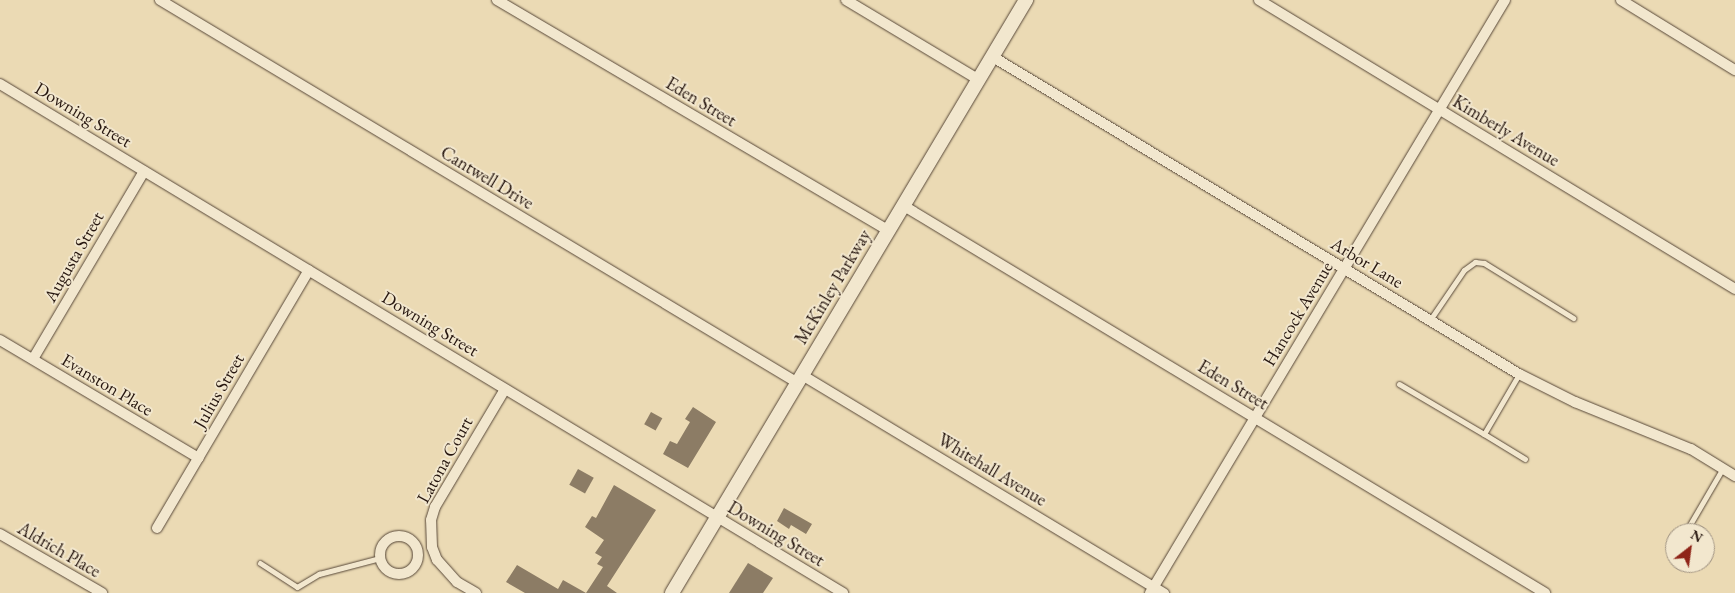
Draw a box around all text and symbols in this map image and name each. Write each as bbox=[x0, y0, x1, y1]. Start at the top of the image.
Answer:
street label: Eden Street bbox=[662, 73, 740, 131]
street label: Downing Street bbox=[31, 78, 135, 152]
street label: Kimberly Avenue bbox=[1449, 91, 1563, 171]
street label: Cantwell Drive bbox=[437, 142, 537, 214]
street label: Augusta Street bbox=[39, 208, 109, 306]
street label: McKinley Parkway bbox=[790, 226, 876, 348]
street label: Arbor Lane bbox=[1327, 233, 1407, 293]
street label: Hancock Avenue bbox=[1258, 258, 1338, 370]
street label: Downing Street bbox=[378, 287, 482, 361]
street label: Evanston Place bbox=[57, 349, 157, 421]
street label: Julius Street bbox=[189, 350, 249, 432]
street label: Eden Street bbox=[1194, 356, 1272, 414]
street label: Latona Court bbox=[412, 413, 478, 507]
street label: Whitehall Avenue bbox=[934, 429, 1050, 511]
street label: Downing Street bbox=[724, 497, 828, 571]
street label: Aldrich Place bbox=[14, 518, 104, 582]
north arrow bbox=[1665, 523, 1715, 573]
text: N bbox=[1688, 525, 1706, 546]

